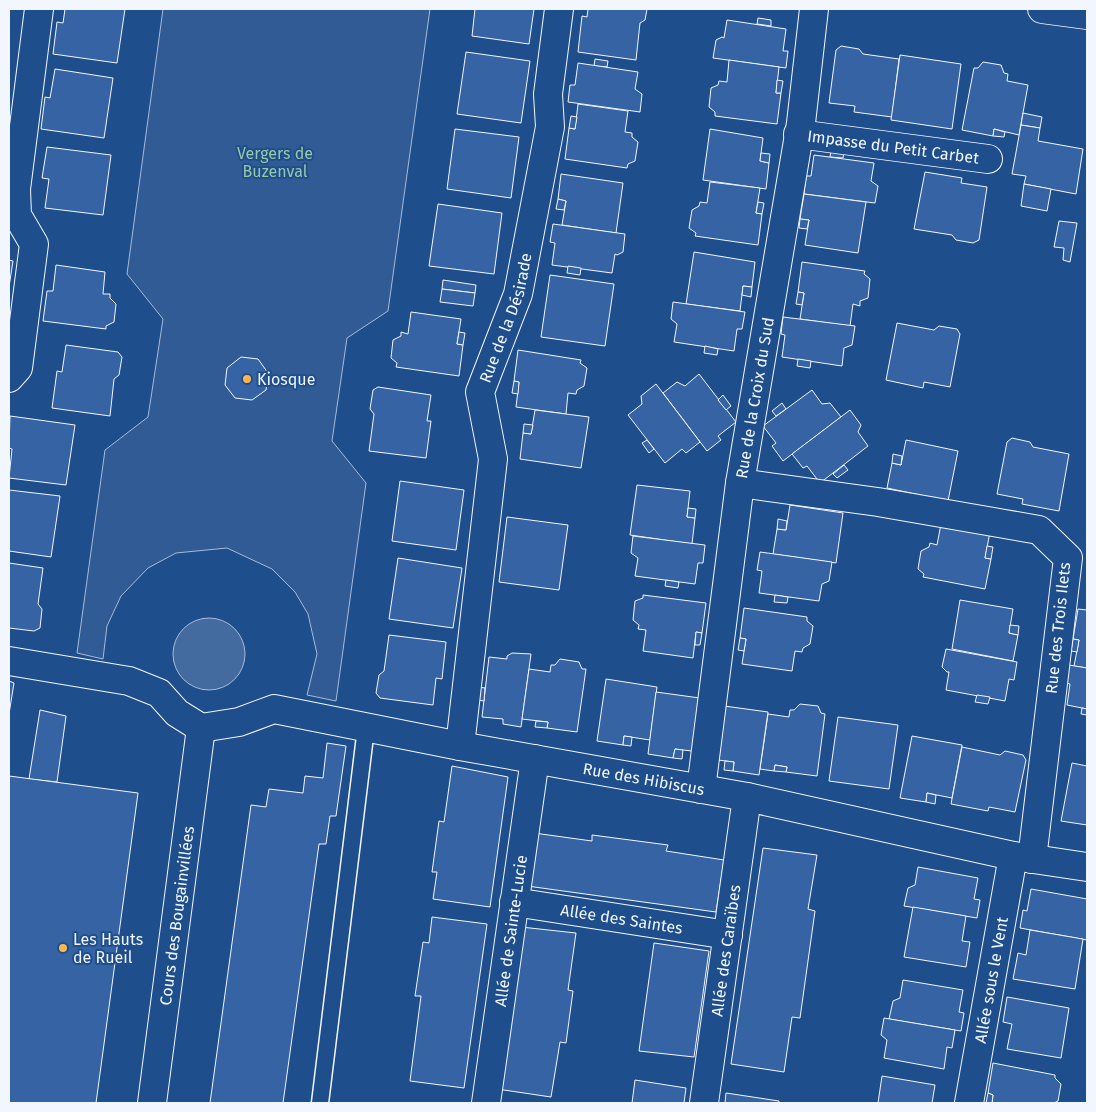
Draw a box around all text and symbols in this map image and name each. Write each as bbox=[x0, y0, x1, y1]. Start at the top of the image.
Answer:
street label: Impasse du Petit Carbet bbox=[806, 126, 980, 167]
park label: Vergers de Buzenval bbox=[237, 144, 313, 181]
street label: Rue de la Désirade bbox=[475, 251, 535, 385]
street label: Rue de la Croix du Sud bbox=[731, 316, 777, 480]
place label: Kiosque bbox=[257, 370, 315, 389]
marker: Kiosque bbox=[241, 373, 253, 385]
street label: Rue des Trois Ilets bbox=[1042, 561, 1074, 695]
street label: Rue des Hibiscus bbox=[581, 759, 706, 799]
street label: Cours des Bougainvillées bbox=[155, 825, 198, 1006]
street label: Allée de Sainte-Lucie bbox=[490, 854, 531, 1008]
street label: Allée des Caraïbes bbox=[707, 884, 744, 1017]
street label: Allée des Saintes bbox=[559, 900, 684, 937]
street label: Allée sous le Vent bbox=[970, 915, 1012, 1045]
place label: Les Hauts de Rueil bbox=[73, 930, 143, 967]
marker: Les Hauts de Rueil bbox=[57, 942, 69, 954]

